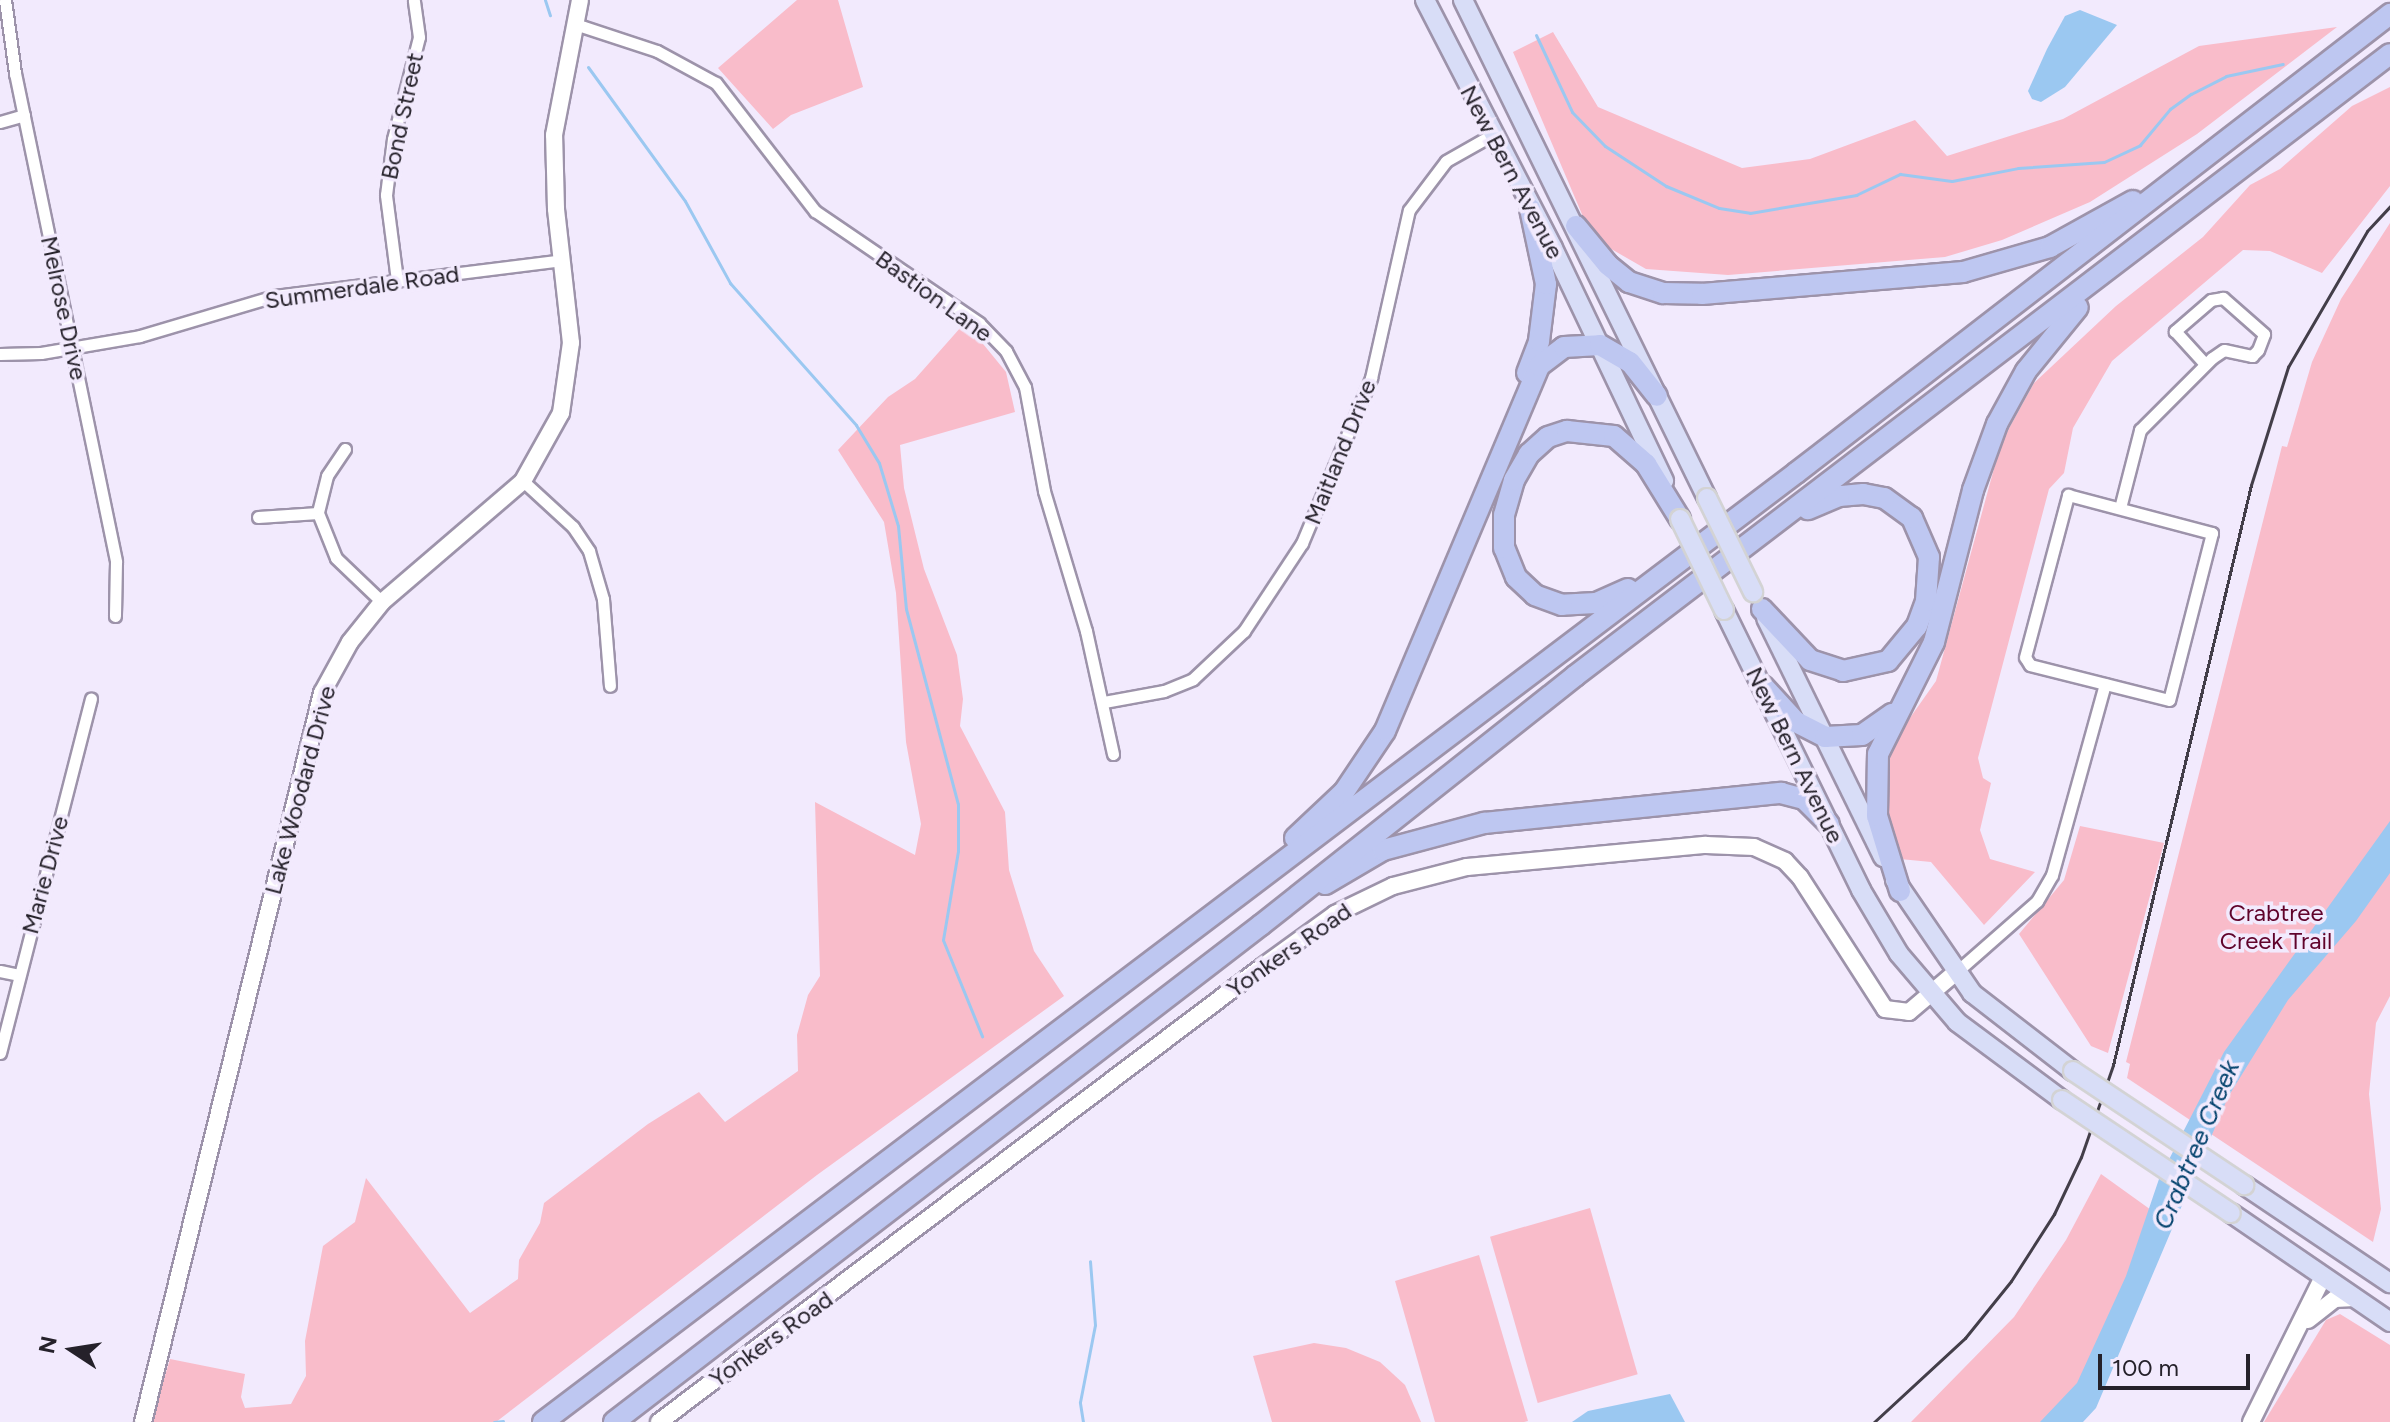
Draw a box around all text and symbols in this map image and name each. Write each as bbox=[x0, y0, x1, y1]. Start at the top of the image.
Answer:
street label: Bond Street bbox=[374, 50, 430, 182]
street label: New Bern Avenue bbox=[1454, 80, 1570, 264]
street label: Melrose Drive bbox=[35, 233, 93, 383]
street label: Bastion Lane bbox=[870, 244, 998, 348]
street label: Summerdale Road bbox=[263, 259, 461, 315]
street label: Maitland Drive bbox=[1298, 375, 1382, 529]
street label: New Bern Avenue bbox=[1740, 662, 1850, 848]
street label: Lake Woodard Drive bbox=[258, 682, 342, 898]
street label: Marie Drive bbox=[15, 813, 75, 937]
street label: Yonkers Road bbox=[1221, 897, 1357, 1003]
park label: Crabtree Creek Trail bbox=[2220, 899, 2332, 955]
water label: Crabtree Creek bbox=[2147, 1056, 2247, 1234]
street label: Yonkers Road bbox=[704, 1285, 838, 1393]
north arrow bbox=[32, 1310, 112, 1390]
text: N bbox=[33, 1334, 63, 1356]
scale bar bbox=[2102, 1338, 2254, 1388]
text: 100 m bbox=[2112, 1353, 2179, 1382]

